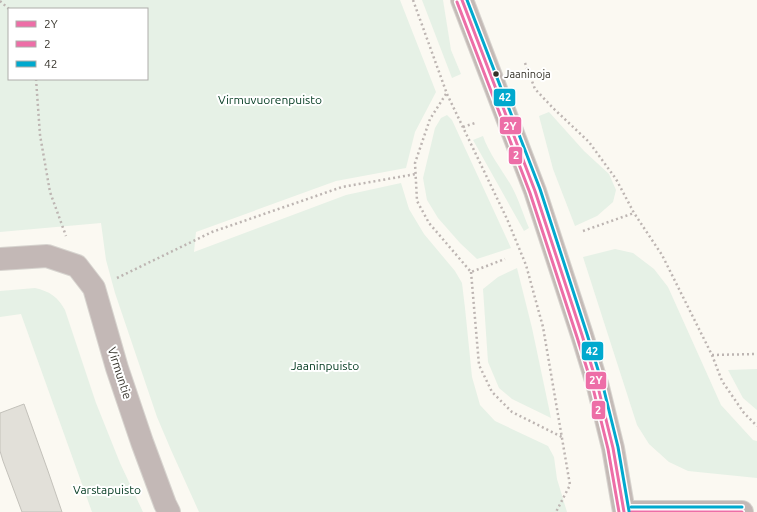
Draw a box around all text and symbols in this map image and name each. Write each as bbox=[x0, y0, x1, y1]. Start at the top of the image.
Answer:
legend bbox=[8, 8, 148, 80]
text: 2Y bbox=[44, 17, 58, 30]
text: 2 bbox=[44, 37, 51, 50]
text: 42 bbox=[44, 57, 58, 70]
place label: Jaaninoja bbox=[504, 68, 551, 80]
marker: Jaaninoja bbox=[491, 69, 501, 79]
line badge: 42 bbox=[493, 88, 516, 107]
text: 42 bbox=[499, 91, 511, 103]
park label: Virmuvuorenpuisto bbox=[218, 93, 322, 106]
line badge: 2Y bbox=[499, 116, 522, 135]
text: 2Y bbox=[503, 120, 517, 132]
line badge: 2 bbox=[508, 146, 523, 165]
text: 2 bbox=[513, 149, 519, 161]
line badge: 42 bbox=[581, 341, 604, 361]
street label: Virmuntie bbox=[106, 345, 134, 401]
text: 42 bbox=[586, 345, 598, 357]
park label: Jaaninpuisto bbox=[291, 359, 359, 372]
line badge: 2Y bbox=[585, 371, 607, 390]
text: 2Y bbox=[589, 374, 603, 386]
line badge: 2 bbox=[591, 400, 606, 420]
text: 2 bbox=[595, 404, 601, 416]
park label: Varstapuisto bbox=[73, 483, 141, 496]

